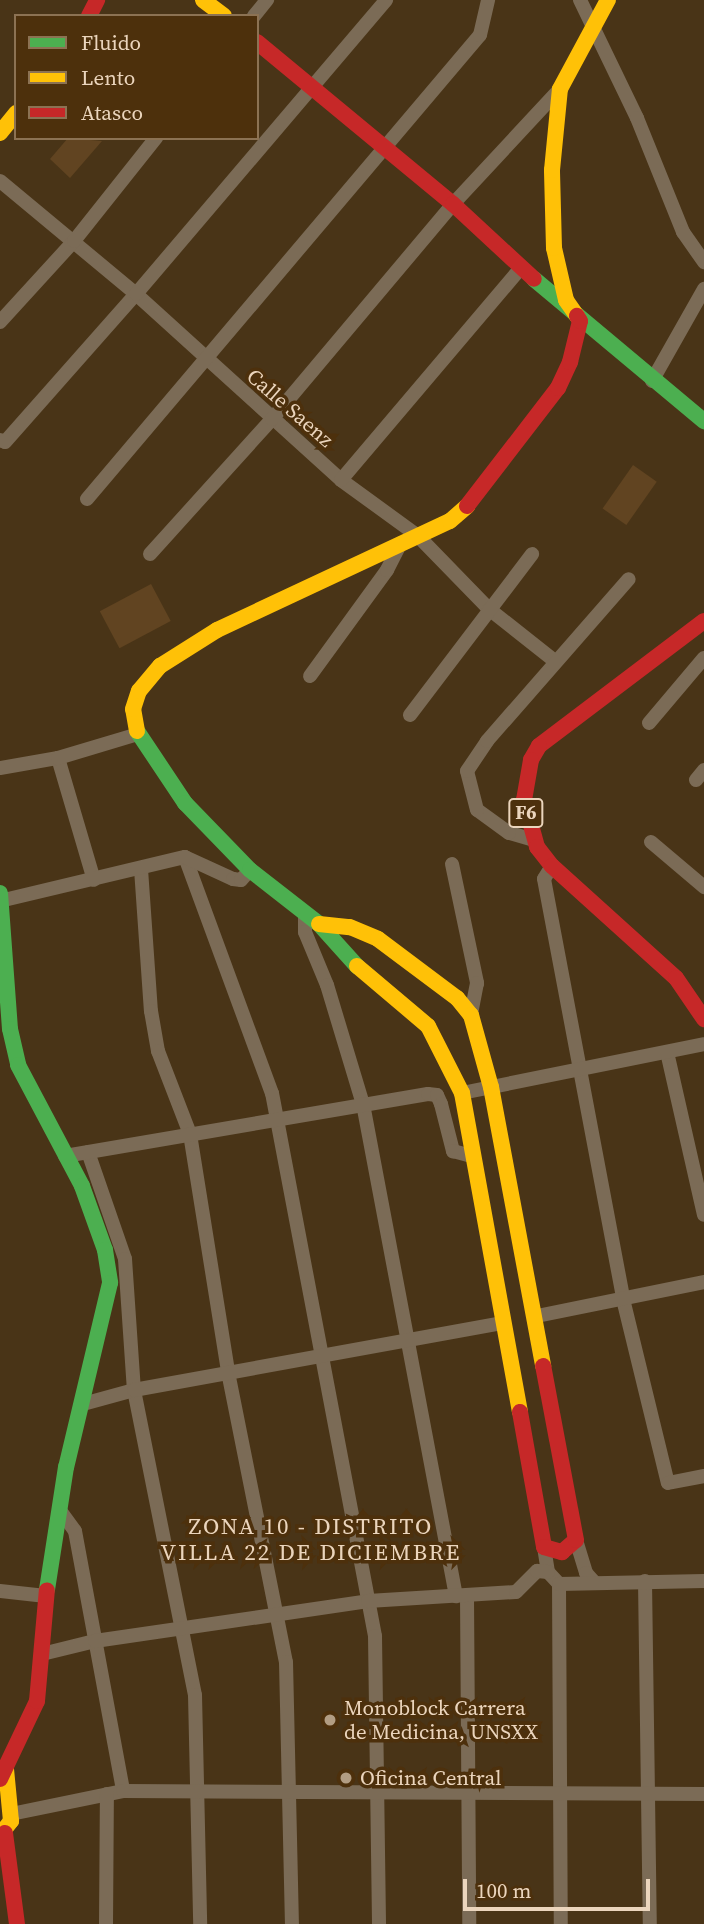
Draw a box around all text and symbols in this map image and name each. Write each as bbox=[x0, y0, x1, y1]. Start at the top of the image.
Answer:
legend bbox=[14, 14, 259, 140]
text: Fluido bbox=[81, 28, 141, 57]
text: Lento bbox=[81, 63, 135, 92]
text: Atasco bbox=[81, 98, 143, 127]
street label: Calle Saenz bbox=[242, 364, 338, 452]
road number: F6 bbox=[507, 798, 545, 828]
district label: ZONA 10 - DISTRITO VILLA 22 DE DICIEMBRE bbox=[163, 1512, 459, 1566]
place label: Monoblock Carrera de Medicina, UNSXX bbox=[344, 1695, 538, 1745]
marker: Monoblock Carrera de Medicina, UNSXX bbox=[322, 1712, 338, 1728]
place label: Oficina Central bbox=[360, 1765, 501, 1791]
marker: Oficina Central bbox=[338, 1770, 354, 1786]
scale bar bbox=[466, 1864, 653, 1908]
text: 100 m bbox=[476, 1876, 531, 1905]

